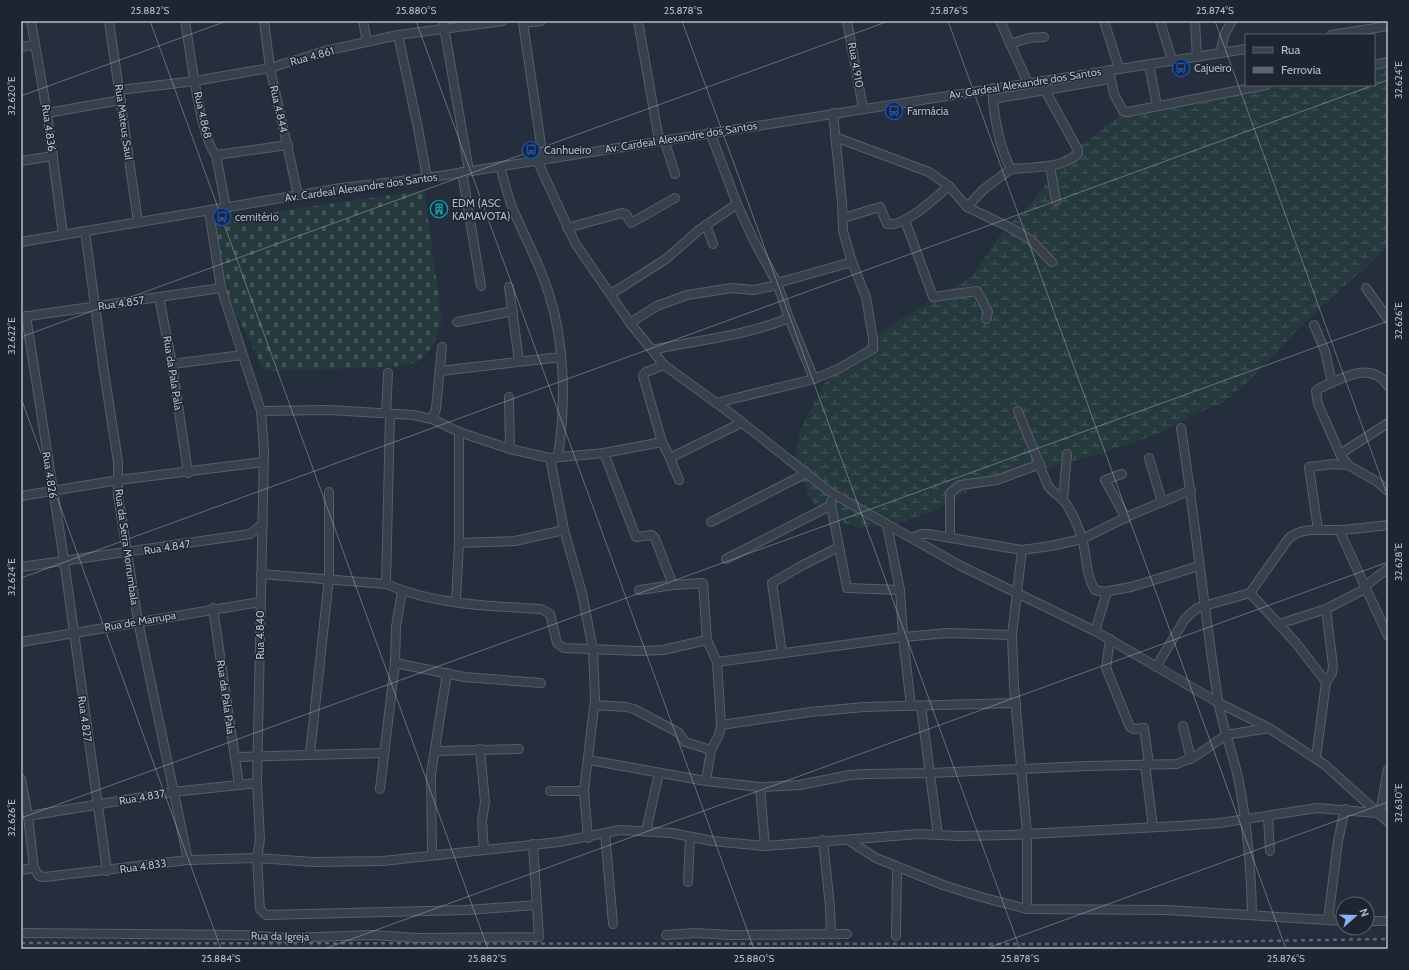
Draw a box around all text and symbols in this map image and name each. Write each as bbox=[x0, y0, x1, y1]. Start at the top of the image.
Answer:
text: 25.882°S bbox=[131, 4, 170, 17]
text: 25.880°S bbox=[396, 4, 436, 17]
text: 25.878°S bbox=[664, 4, 702, 17]
text: 25.876°S bbox=[930, 4, 968, 17]
text: 25.874°S bbox=[1196, 4, 1234, 17]
legend bbox=[1245, 34, 1375, 86]
street label: Rua 4.910 bbox=[845, 41, 867, 89]
text: Rua bbox=[1281, 42, 1300, 57]
street label: Rua 4.861 bbox=[288, 43, 336, 69]
bus stop icon: Cajueiro bbox=[1171, 58, 1191, 78]
place label: Cajueiro bbox=[1194, 61, 1232, 75]
text: 32.624°E bbox=[1392, 61, 1405, 99]
text: Ferrovia bbox=[1281, 62, 1321, 77]
street label: Av. Cardeal Alexandre dos Santos bbox=[948, 64, 1103, 102]
text: 32.620°E bbox=[5, 76, 18, 116]
street label: Rua Mateus Saul bbox=[112, 83, 136, 161]
street label: Rua 4.844 bbox=[267, 84, 291, 135]
street label: Rua 4.868 bbox=[191, 90, 215, 140]
bus stop icon: Farmácia bbox=[884, 101, 904, 121]
street label: Rua 4.836 bbox=[39, 104, 59, 152]
place label: Farmácia bbox=[907, 104, 949, 118]
street label: Av. Cardeal Alexandre dos Santos bbox=[604, 118, 759, 156]
bus stop icon: Canhueiro bbox=[521, 140, 541, 160]
place label: Canhueiro bbox=[544, 143, 591, 157]
street label: Av. Cardeal Alexandre dos Santos bbox=[284, 169, 439, 205]
place label: EDM (ASC KAMAVOTA) bbox=[452, 196, 510, 223]
building icon: EDM (ASC KAMAVOTA) bbox=[429, 199, 449, 219]
bus stop icon: cemitério bbox=[212, 207, 232, 227]
place label: cemitério bbox=[235, 210, 279, 224]
street label: Rua 4.857 bbox=[97, 293, 146, 313]
text: 32.626°E bbox=[1392, 302, 1405, 340]
text: 32.622°E bbox=[5, 317, 18, 355]
street label: Rua da Pala Pala bbox=[160, 335, 186, 412]
street label: Rua 4.826 bbox=[39, 451, 61, 499]
street label: Rua da Serra Morrumbala bbox=[112, 488, 142, 607]
street label: Rua 4.847 bbox=[143, 536, 192, 558]
text: 32.628°E bbox=[1392, 542, 1405, 581]
text: 32.624°E bbox=[5, 558, 18, 596]
street label: Rua de Marrupa bbox=[103, 608, 178, 634]
street label: Rua 4.840 bbox=[253, 610, 267, 660]
street label: Rua da Pala Pala bbox=[214, 659, 238, 736]
street label: Rua 4.827 bbox=[75, 695, 95, 743]
text: 32.630°E bbox=[1392, 783, 1405, 823]
street label: Rua 4.837 bbox=[118, 786, 167, 808]
text: 32.626°E bbox=[5, 799, 18, 837]
street label: Rua 4.833 bbox=[119, 856, 167, 876]
north arrow bbox=[1335, 896, 1375, 936]
text: N bbox=[1356, 907, 1372, 919]
street label: Rua da Igreja bbox=[251, 928, 310, 944]
text: 25.884°S bbox=[201, 952, 241, 965]
text: 25.882°S bbox=[468, 952, 507, 965]
text: 25.880°S bbox=[734, 952, 774, 965]
text: 25.878°S bbox=[1001, 952, 1039, 965]
text: 25.876°S bbox=[1267, 952, 1305, 965]

